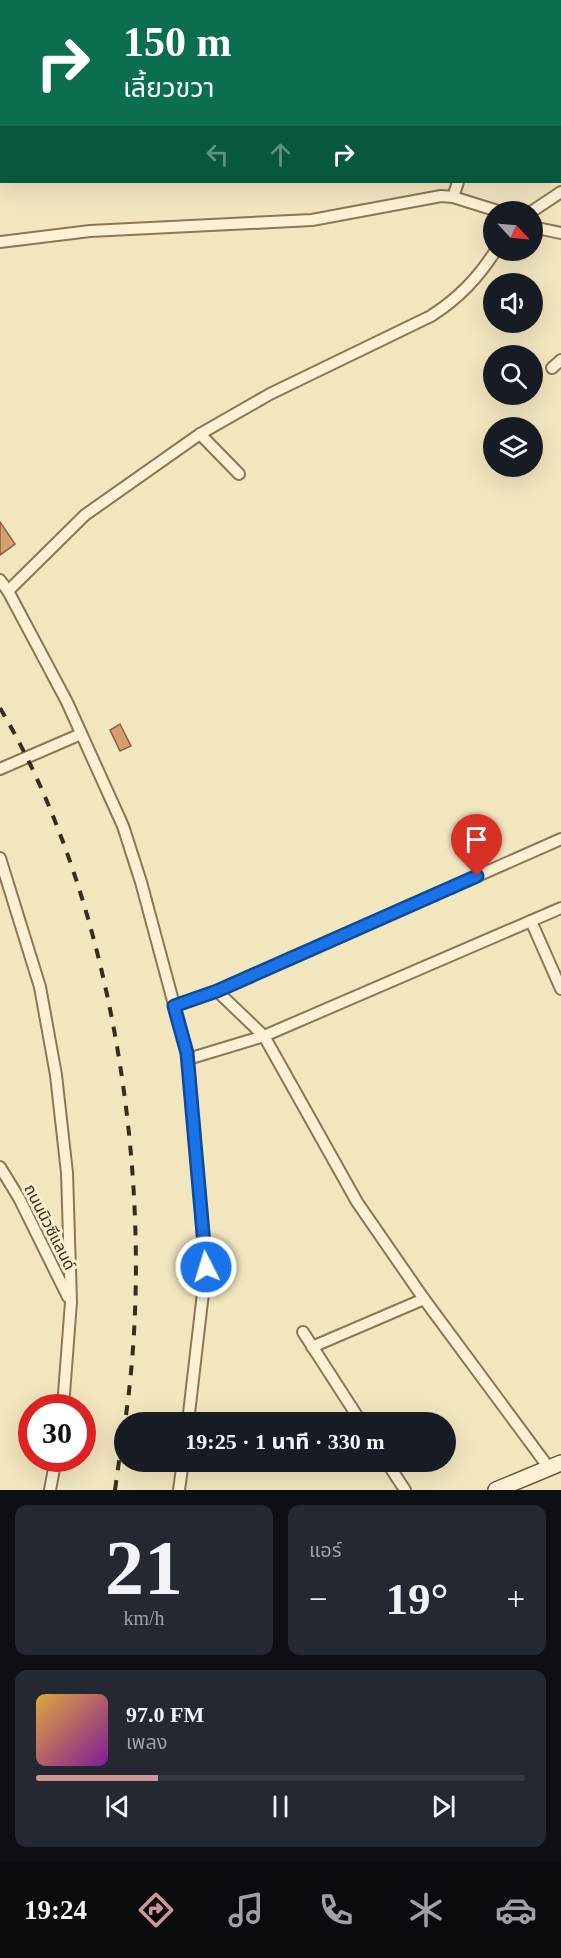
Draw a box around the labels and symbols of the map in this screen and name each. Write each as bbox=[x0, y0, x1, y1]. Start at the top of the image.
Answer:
north arrow bbox=[483, 201, 543, 261]
pin bbox=[451, 814, 502, 876]
street label: ถนนนิวซีแลนด์ bbox=[21, 1181, 79, 1273]
position arrow bbox=[174, 1235, 238, 1299]
speed limit sign: 30 bbox=[18, 1394, 96, 1472]

